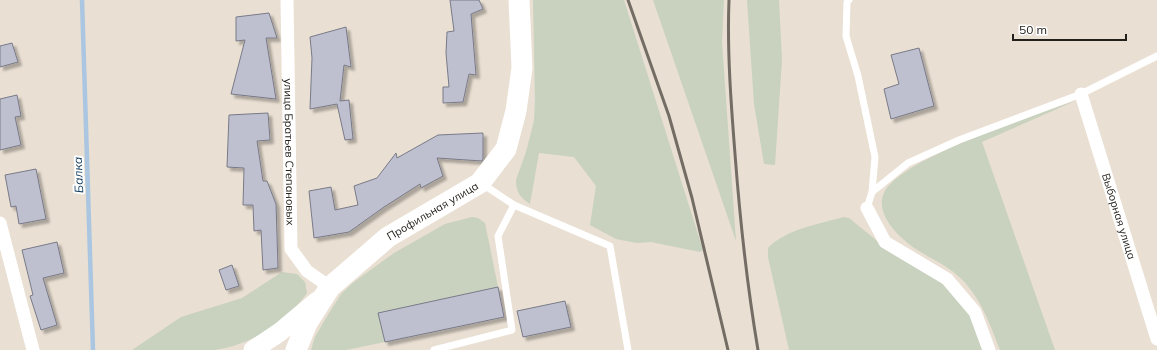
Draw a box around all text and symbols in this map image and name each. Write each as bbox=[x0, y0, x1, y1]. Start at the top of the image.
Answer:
scale bar bbox=[1013, 16, 1126, 42]
text: 50 m bbox=[1019, 22, 1047, 37]
street label: улица Братьев Степановых bbox=[281, 78, 298, 226]
water label: Балка bbox=[70, 157, 86, 193]
street label: Выборная улица bbox=[1099, 171, 1139, 261]
street label: Профильная улица bbox=[384, 179, 481, 243]

